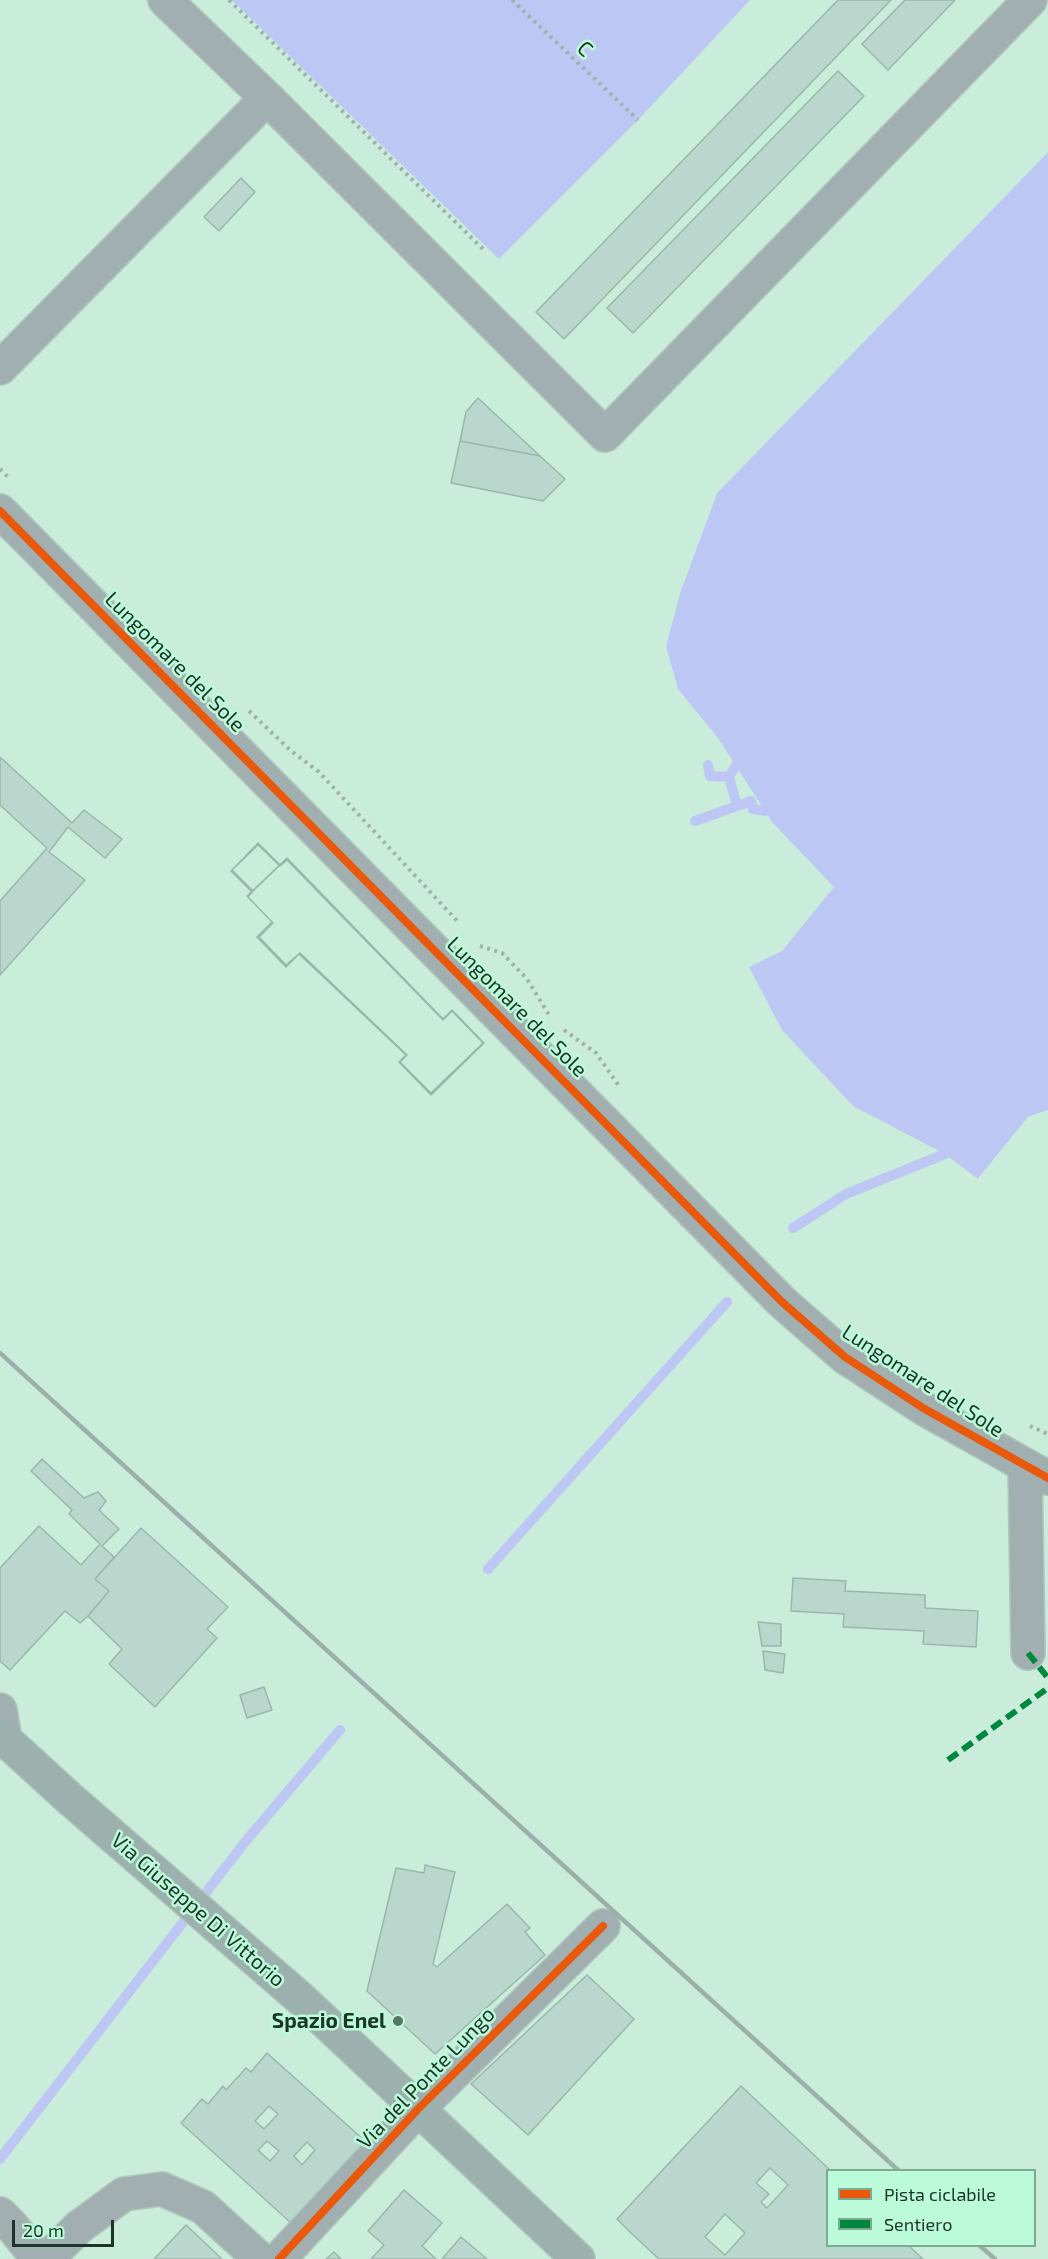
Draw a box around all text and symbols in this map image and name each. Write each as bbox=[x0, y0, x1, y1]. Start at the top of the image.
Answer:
street label: C bbox=[572, 36, 598, 62]
street label: Lungomare del Sole bbox=[100, 587, 250, 737]
street label: Lungomare del Sole bbox=[442, 932, 592, 1082]
street label: Lungomare del Sole bbox=[837, 1319, 1009, 1443]
street label: Via Giuseppe Di Vittorio bbox=[106, 1828, 290, 1992]
street label: Via del Ponte Lungo bbox=[352, 2002, 500, 2154]
place label: Spazio Enel bbox=[272, 2008, 386, 2034]
marker: Spazio Enel bbox=[391, 2014, 405, 2028]
legend bbox=[826, 2169, 1036, 2247]
text: Pista ciclabile bbox=[884, 2183, 996, 2205]
scale bar bbox=[15, 2208, 117, 2246]
text: Sentiero bbox=[884, 2213, 952, 2235]
text: 20 m bbox=[23, 2219, 64, 2241]

